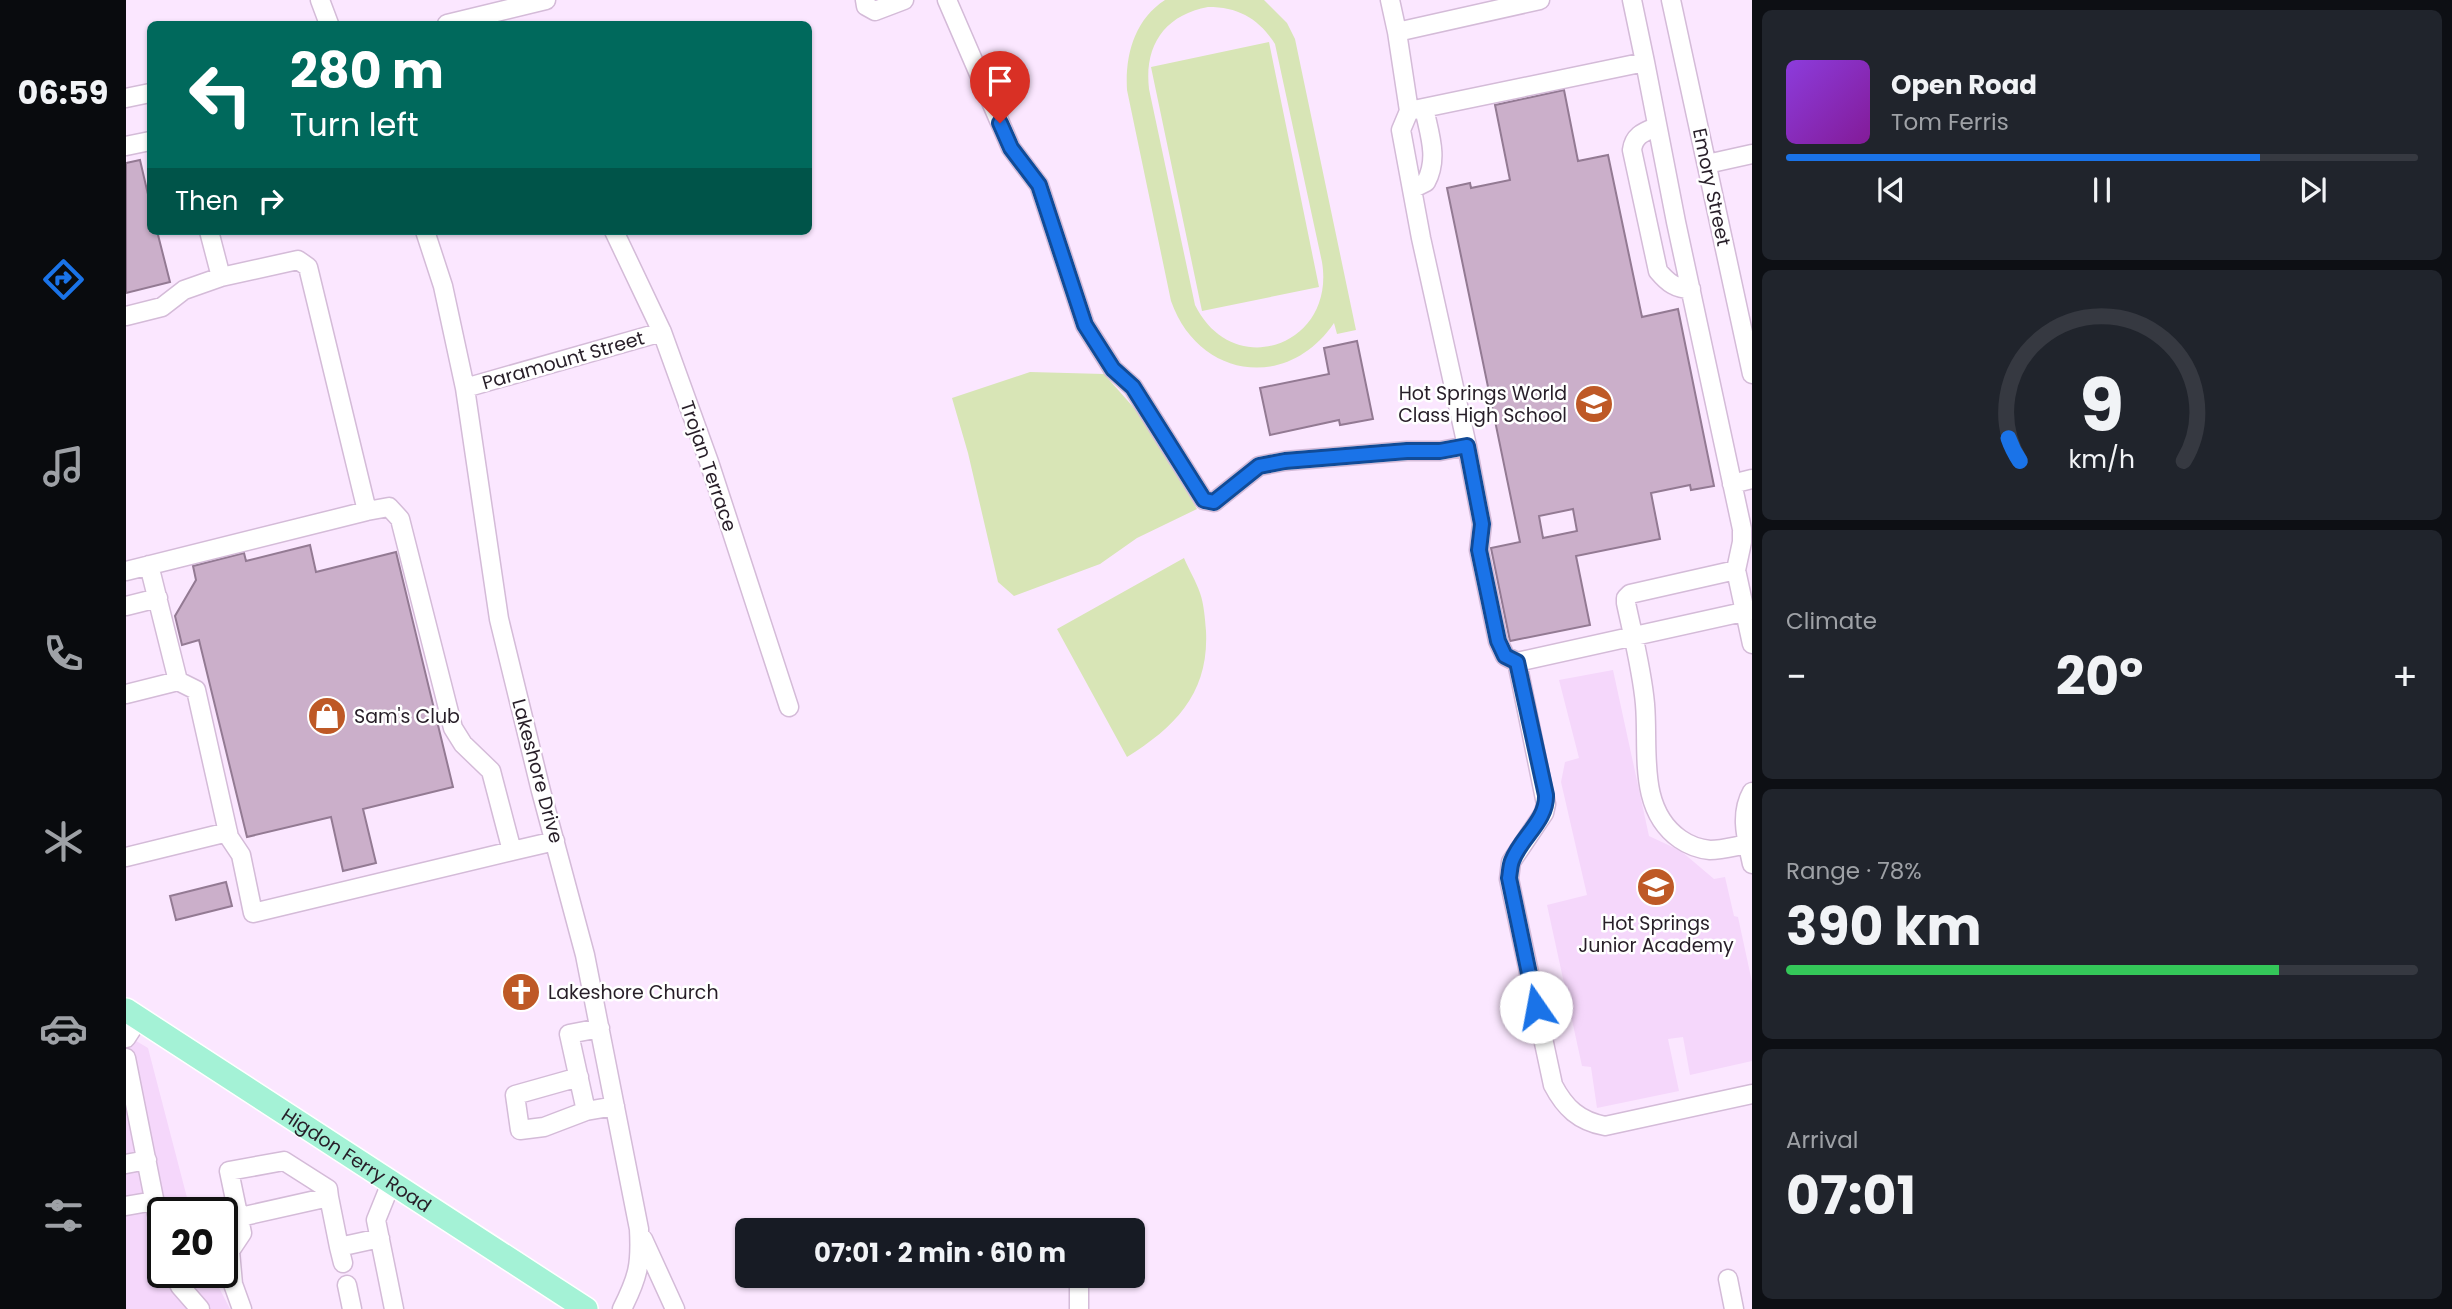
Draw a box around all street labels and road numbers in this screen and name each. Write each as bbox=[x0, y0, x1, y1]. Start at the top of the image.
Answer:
street label: Emory Street bbox=[1686, 126, 1737, 249]
street label: Paramount Street bbox=[479, 324, 647, 397]
street label: Trojan Terrace bbox=[674, 397, 744, 535]
street label: Lakeshore Drive bbox=[505, 696, 570, 846]
street label: Higdon Ferry Road bbox=[276, 1102, 437, 1219]

